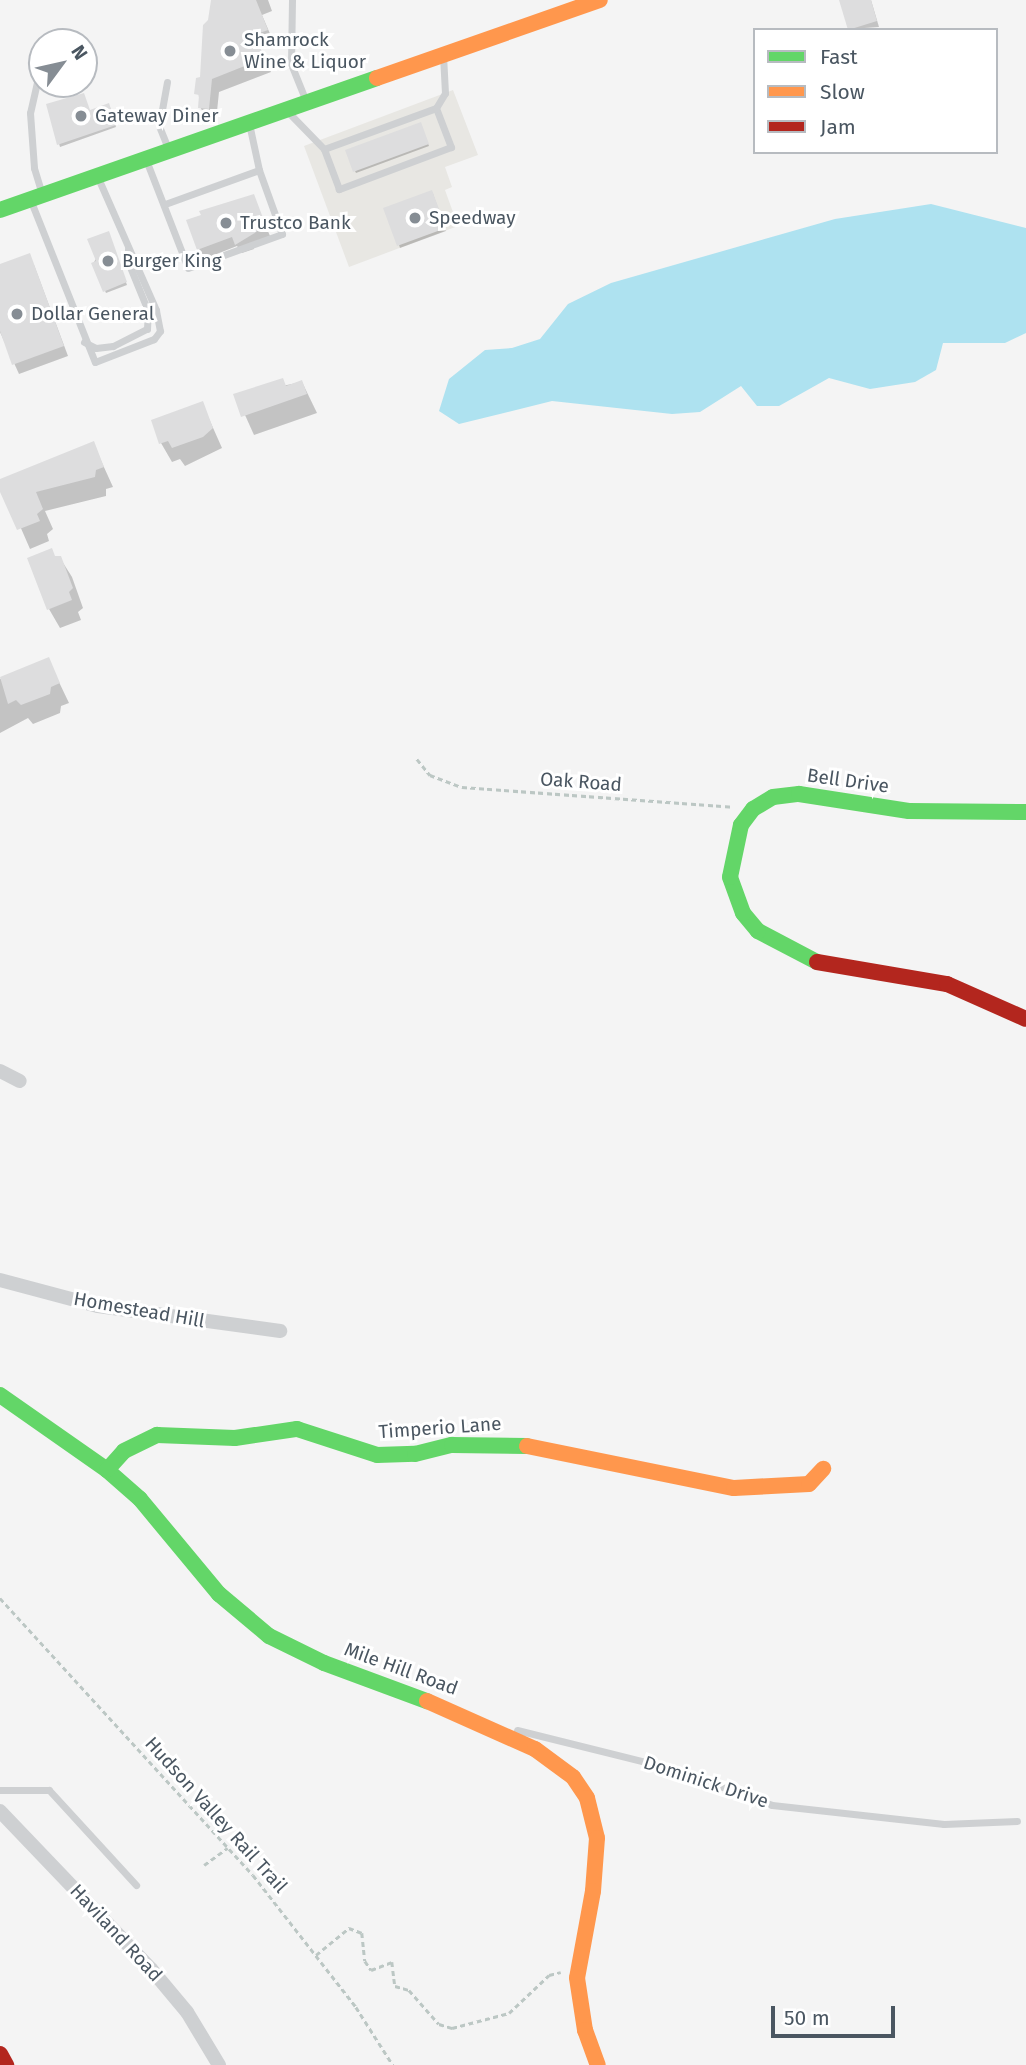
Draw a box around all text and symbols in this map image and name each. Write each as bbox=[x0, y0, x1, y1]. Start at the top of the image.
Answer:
north arrow bbox=[28, 28, 98, 98]
legend bbox=[753, 28, 998, 154]
place label: Shamrock Wine & Liquor bbox=[244, 29, 366, 73]
text: N bbox=[66, 41, 92, 64]
marker: Shamrock Wine & Liquor bbox=[222, 43, 238, 59]
text: Fast bbox=[820, 44, 858, 70]
text: Slow bbox=[820, 79, 865, 105]
place label: Gateway Diner bbox=[95, 105, 218, 127]
marker: Gateway Diner bbox=[73, 108, 89, 124]
text: Jam bbox=[820, 114, 856, 140]
place label: Speedway bbox=[429, 207, 516, 229]
marker: Speedway bbox=[407, 210, 423, 226]
place label: Trustco Bank bbox=[240, 212, 351, 234]
marker: Trustco Bank bbox=[218, 215, 234, 231]
place label: Burger King bbox=[122, 250, 222, 272]
marker: Burger King bbox=[100, 253, 116, 269]
place label: Dollar General bbox=[31, 303, 154, 325]
marker: Dollar General bbox=[9, 306, 25, 322]
street label: Bell Drive bbox=[806, 764, 890, 798]
street label: Oak Road bbox=[539, 768, 623, 796]
street label: Homestead Hill bbox=[72, 1287, 206, 1333]
street label: Timperio Lane bbox=[378, 1412, 502, 1444]
street label: Mile Hill Road bbox=[341, 1638, 461, 1700]
street label: Hudson Valley Rail Trail bbox=[140, 1732, 292, 1898]
street label: Dominick Drive bbox=[641, 1751, 771, 1813]
street label: Haviland Road bbox=[65, 1880, 167, 1986]
scale bar bbox=[774, 1992, 898, 2036]
text: 50 m bbox=[784, 2005, 830, 2031]

